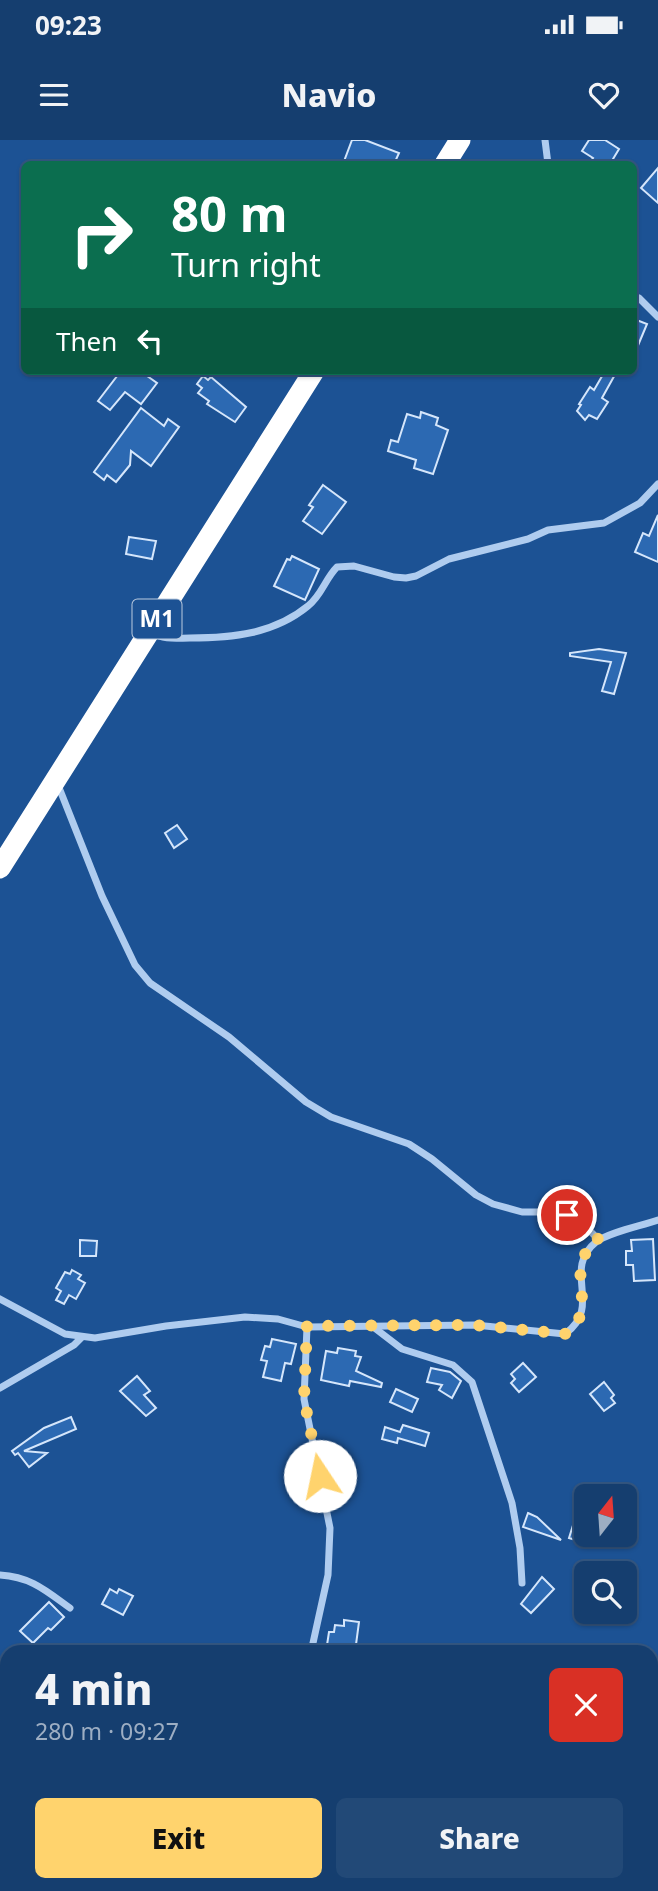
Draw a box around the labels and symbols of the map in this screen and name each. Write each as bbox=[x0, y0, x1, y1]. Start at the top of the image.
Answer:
road number: M1 bbox=[132, 600, 182, 639]
pin bbox=[537, 1185, 597, 1245]
position arrow bbox=[283, 1439, 357, 1513]
north arrow bbox=[574, 1484, 637, 1547]

